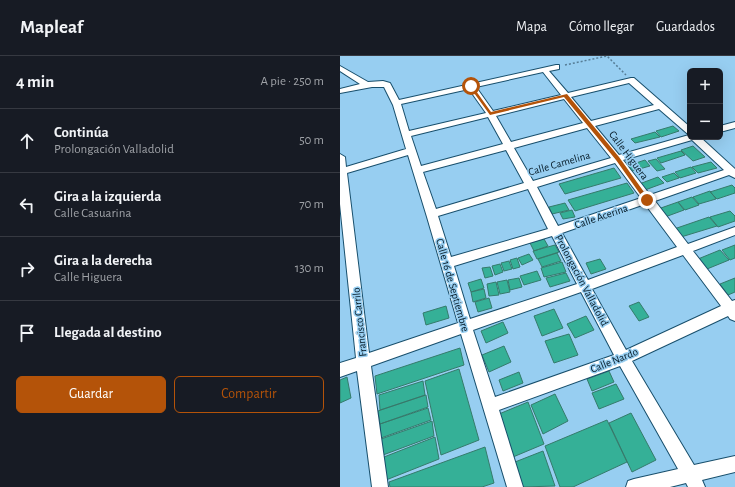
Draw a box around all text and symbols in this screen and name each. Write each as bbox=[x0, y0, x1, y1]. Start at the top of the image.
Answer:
text: Mapleaf bbox=[20, 18, 83, 37]
text: Mapa bbox=[516, 20, 547, 34]
text: Cómo llegar bbox=[569, 20, 634, 34]
text: Guardados bbox=[656, 20, 715, 34]
map controls bbox=[687, 68, 723, 140]
button: + bbox=[687, 68, 723, 104]
text: 4 min bbox=[16, 73, 54, 90]
text: A pie · 250 m bbox=[261, 75, 324, 88]
route start bbox=[462, 77, 480, 95]
button: − bbox=[687, 104, 723, 140]
text: Continúa bbox=[54, 125, 109, 140]
street label: Calle Higuera bbox=[607, 129, 650, 182]
icon: ahead bbox=[16, 130, 38, 152]
text: 50 m bbox=[299, 134, 324, 147]
text: Prolongación Valladolid bbox=[54, 143, 174, 156]
street label: Calle Camelina bbox=[527, 149, 591, 178]
text: Gira a la izquierda bbox=[54, 189, 161, 204]
route end bbox=[638, 191, 656, 209]
icon: left bbox=[16, 194, 38, 216]
text: 70 m bbox=[299, 198, 324, 211]
street label: Calle Acerina bbox=[573, 202, 629, 231]
text: Calle Casuarina bbox=[54, 207, 131, 220]
street label: Prolongación Valladolid bbox=[553, 233, 610, 328]
street label: Calle 16 de Septiembre bbox=[434, 237, 471, 333]
text: Gira a la derecha bbox=[54, 253, 153, 268]
icon: right bbox=[16, 258, 38, 280]
text: 130 m bbox=[295, 262, 324, 275]
text: Calle Higuera bbox=[54, 271, 122, 284]
street label: Francisco Carrilo bbox=[350, 287, 369, 357]
icon: arrive bbox=[16, 322, 38, 344]
text: Llegada al destino bbox=[54, 325, 162, 340]
street label: Calle Nardo bbox=[589, 346, 639, 375]
button: Guardar bbox=[16, 376, 166, 413]
button: Compartir bbox=[174, 376, 324, 413]

